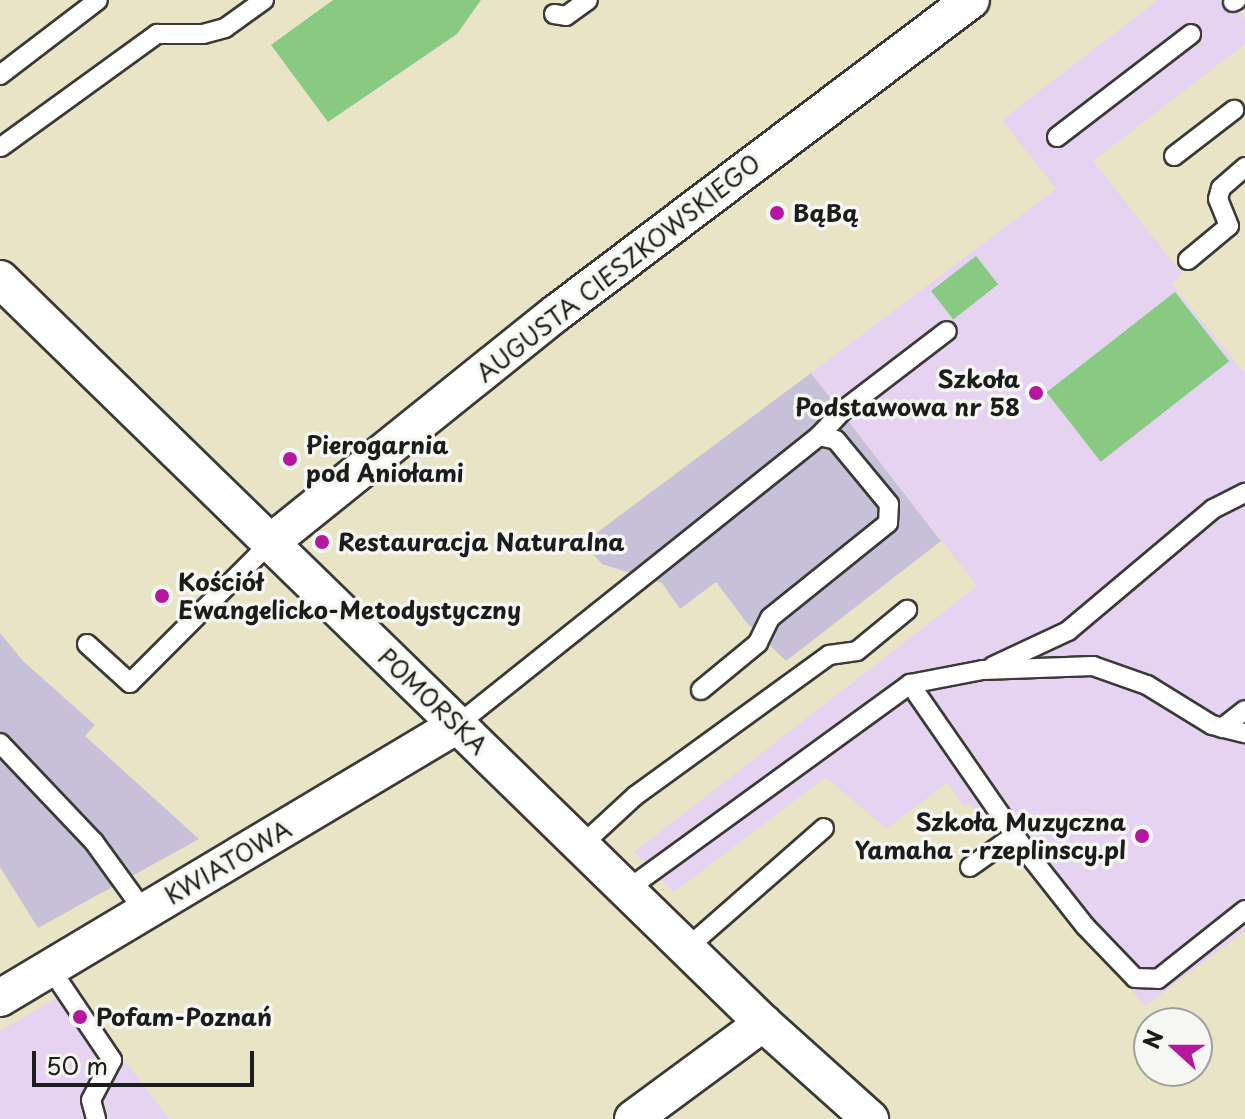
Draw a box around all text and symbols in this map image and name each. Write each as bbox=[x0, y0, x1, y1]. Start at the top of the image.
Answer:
street label: AUGUSTA CIESZKOWSKIEGO bbox=[471, 149, 765, 387]
place label: BąBą bbox=[793, 199, 858, 227]
marker: BąBą bbox=[768, 204, 786, 222]
place label: Szkoła Podstawowa nr 58 bbox=[795, 365, 1020, 421]
marker: Szkoła Podstawowa nr 58 bbox=[1027, 384, 1045, 402]
place label: Pierogarnia pod Aniołami bbox=[306, 431, 465, 487]
marker: Pierogarnia pod Aniołami bbox=[281, 450, 299, 468]
place label: Restauracja Naturalna bbox=[338, 528, 623, 556]
marker: Restauracja Naturalna bbox=[313, 533, 331, 551]
place label: Kościół Ewangelicko-Metodystyczny bbox=[178, 568, 521, 624]
marker: Kościół Ewangelicko-Metodystyczny bbox=[153, 587, 171, 605]
street label: POMORSKA bbox=[373, 642, 493, 760]
place label: Szkoła Muzyczna Yamaha - rzeplinscy.pl bbox=[853, 808, 1126, 864]
street label: KWIATOWA bbox=[160, 814, 296, 910]
marker: Szkoła Muzyczna Yamaha - rzeplinscy.pl bbox=[1133, 827, 1151, 845]
place label: Pofam-Poznań bbox=[96, 1003, 272, 1031]
north arrow bbox=[1133, 1007, 1213, 1087]
marker: Pofam-Poznań bbox=[71, 1008, 89, 1026]
text: N bbox=[1133, 1025, 1171, 1053]
scale bar bbox=[36, 1035, 258, 1085]
text: 50 m bbox=[46, 1047, 108, 1083]

